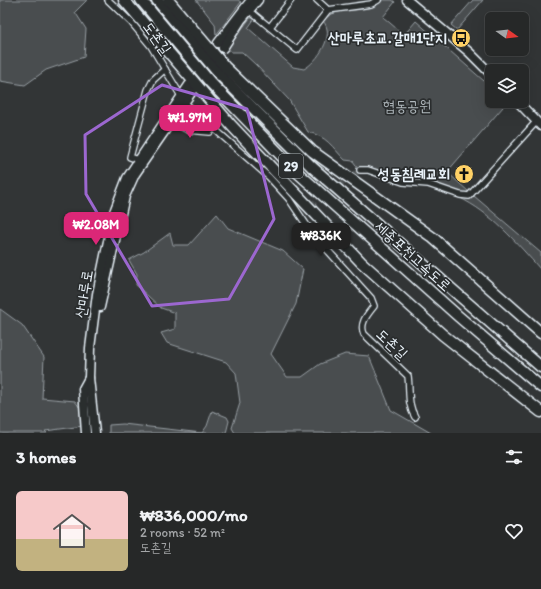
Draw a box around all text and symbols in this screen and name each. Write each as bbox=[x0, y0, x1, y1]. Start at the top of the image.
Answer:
north arrow bbox=[485, 12, 529, 56]
map controls bbox=[485, 12, 529, 108]
street label: 도촌길 bbox=[139, 18, 175, 58]
bus stop icon: 산마루초교.갈매1단지 bbox=[450, 27, 472, 49]
place label: 산마루초교.갈매1단지 bbox=[328, 29, 447, 47]
button: layers bbox=[485, 64, 529, 108]
park label: 협동공원 bbox=[383, 97, 431, 115]
pin: ₩1.97M bbox=[157, 105, 223, 139]
text: ₩1.97M bbox=[168, 110, 212, 125]
road number: 29 bbox=[279, 154, 303, 178]
church icon: 성동침례교회 bbox=[453, 163, 475, 185]
place label: 성동침례교회 bbox=[378, 165, 450, 183]
pin: ₩2.08M bbox=[63, 212, 129, 246]
text: ₩2.08M bbox=[73, 217, 119, 232]
street label: 세종포천고속도로 bbox=[371, 217, 455, 295]
pin: ₩836K bbox=[293, 223, 349, 257]
text: ₩836K bbox=[301, 228, 341, 243]
street label: 산마루로 bbox=[71, 269, 97, 319]
street label: 도촌길 bbox=[373, 325, 411, 363]
icon: filters bbox=[503, 446, 525, 468]
text: 3 homes bbox=[16, 447, 76, 467]
text: ₩836,000/mo bbox=[140, 505, 248, 525]
icon: home bbox=[48, 507, 96, 555]
icon: heart bbox=[503, 520, 525, 542]
text: 2 rooms · 52 m² bbox=[140, 525, 225, 540]
text: 도촌길 bbox=[140, 540, 171, 555]

